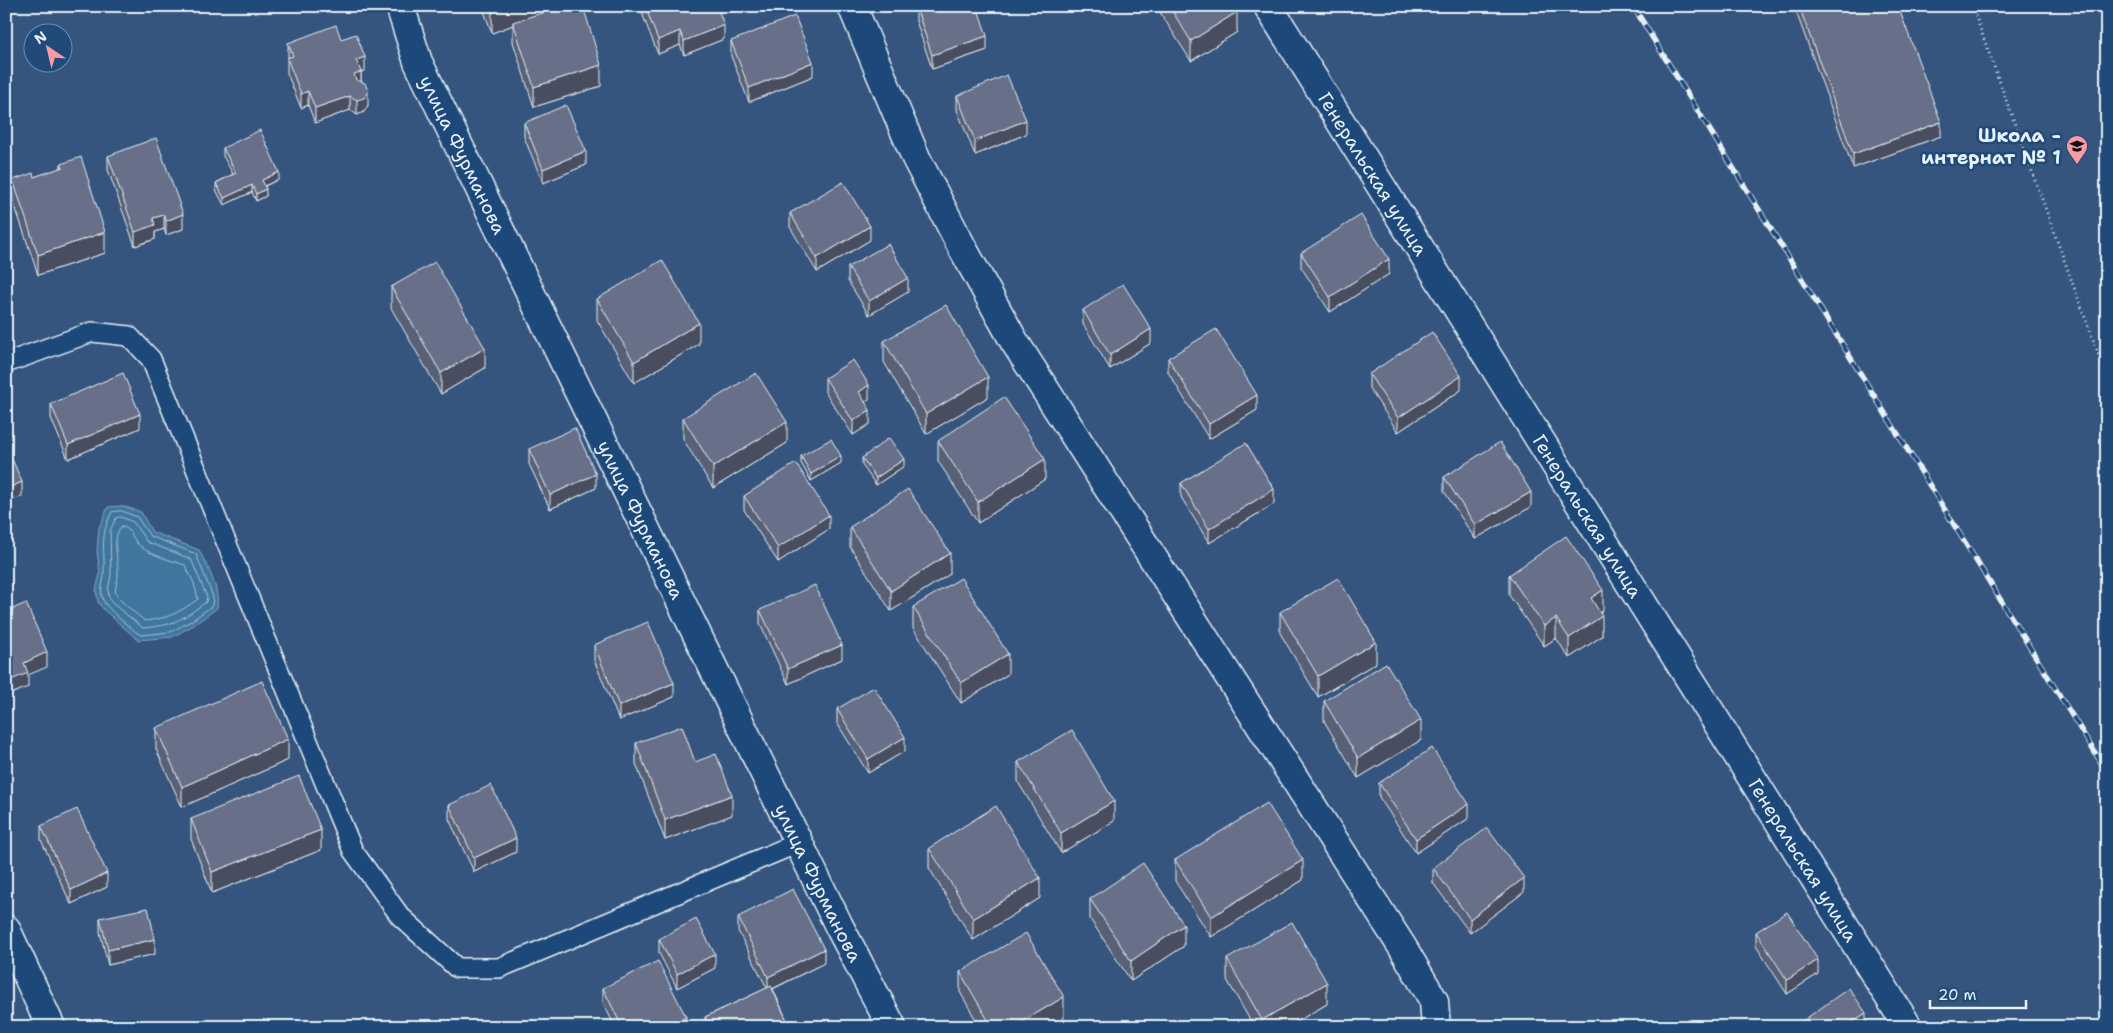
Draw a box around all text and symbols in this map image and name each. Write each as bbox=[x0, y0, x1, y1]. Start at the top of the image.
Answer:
north arrow bbox=[22, 22, 72, 72]
text: N bbox=[31, 27, 50, 48]
street label: улица Фурманова bbox=[414, 71, 513, 238]
street label: Генеральская улица bbox=[1313, 87, 1434, 260]
place label: Школа - интернат № 1 bbox=[1921, 123, 2061, 170]
school or university icon: Школа - интернат № 1 bbox=[2065, 134, 2089, 165]
street label: Генеральская улица bbox=[1527, 430, 1648, 603]
street label: улица Фурманова bbox=[592, 436, 690, 603]
street label: Генеральская улица bbox=[1743, 774, 1864, 947]
street label: улица Фурманова bbox=[769, 799, 868, 966]
scale bar bbox=[1930, 978, 2027, 1010]
text: 20 m bbox=[1938, 985, 1977, 1005]

